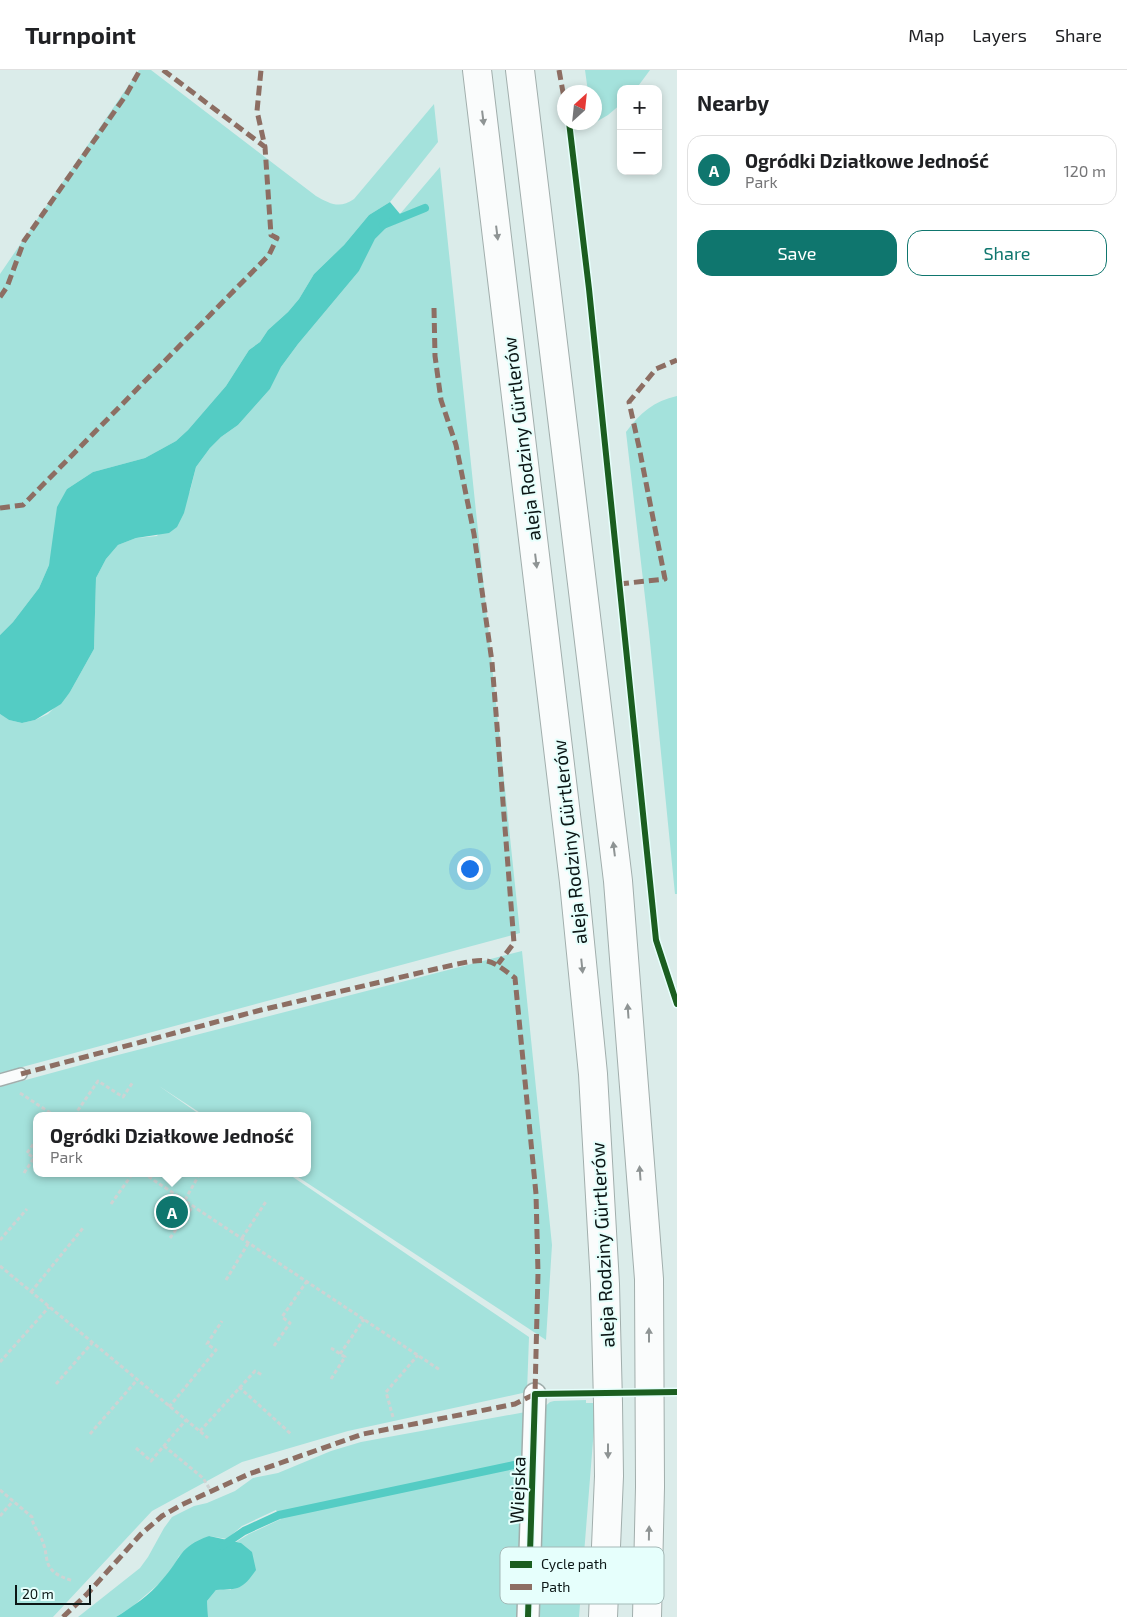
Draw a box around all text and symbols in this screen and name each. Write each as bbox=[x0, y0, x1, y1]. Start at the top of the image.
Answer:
text: Turnpoint bbox=[25, 20, 136, 49]
text: Map bbox=[908, 24, 944, 46]
text: Layers bbox=[972, 24, 1027, 46]
text: Share bbox=[1055, 24, 1102, 46]
north arrow bbox=[557, 85, 602, 130]
map controls bbox=[617, 85, 662, 175]
button: + bbox=[617, 85, 662, 130]
text: Nearby bbox=[697, 90, 769, 115]
one-way arrow bbox=[479, 111, 487, 127]
button: − bbox=[617, 130, 662, 175]
text: Ogródki Działkowe Jedność bbox=[745, 149, 989, 172]
text: A bbox=[709, 161, 719, 180]
text: 120 m bbox=[1063, 161, 1106, 180]
text: Park bbox=[745, 172, 778, 191]
one-way arrow bbox=[493, 225, 501, 241]
button: Save bbox=[697, 230, 897, 276]
button: Share bbox=[907, 230, 1107, 276]
street label: aleja Rodziny Gürtlerów bbox=[497, 335, 545, 542]
one-way arrow bbox=[532, 553, 540, 569]
street label: aleja Rodziny Gürtlerów bbox=[547, 738, 591, 945]
one-way arrow bbox=[610, 841, 618, 857]
your location bbox=[457, 856, 483, 882]
one-way arrow bbox=[579, 958, 587, 974]
one-way arrow bbox=[624, 1002, 632, 1018]
popup bbox=[33, 1112, 311, 1177]
text: Ogródki Działkowe Jedność bbox=[50, 1124, 294, 1147]
street label: aleja Rodziny Gürtlerów bbox=[585, 1141, 619, 1348]
text: Park bbox=[50, 1147, 83, 1166]
one-way arrow bbox=[636, 1164, 644, 1180]
pin: A bbox=[156, 1193, 188, 1231]
one-way arrow bbox=[645, 1327, 653, 1343]
one-way arrow bbox=[604, 1444, 612, 1460]
street label: Wiejska bbox=[504, 1456, 530, 1524]
one-way arrow bbox=[645, 1525, 653, 1541]
legend bbox=[500, 1547, 664, 1604]
text: Cycle path bbox=[541, 1555, 607, 1572]
text: Path bbox=[541, 1578, 570, 1595]
scale bar bbox=[15, 1582, 91, 1605]
text: 20 m bbox=[22, 1585, 54, 1602]

